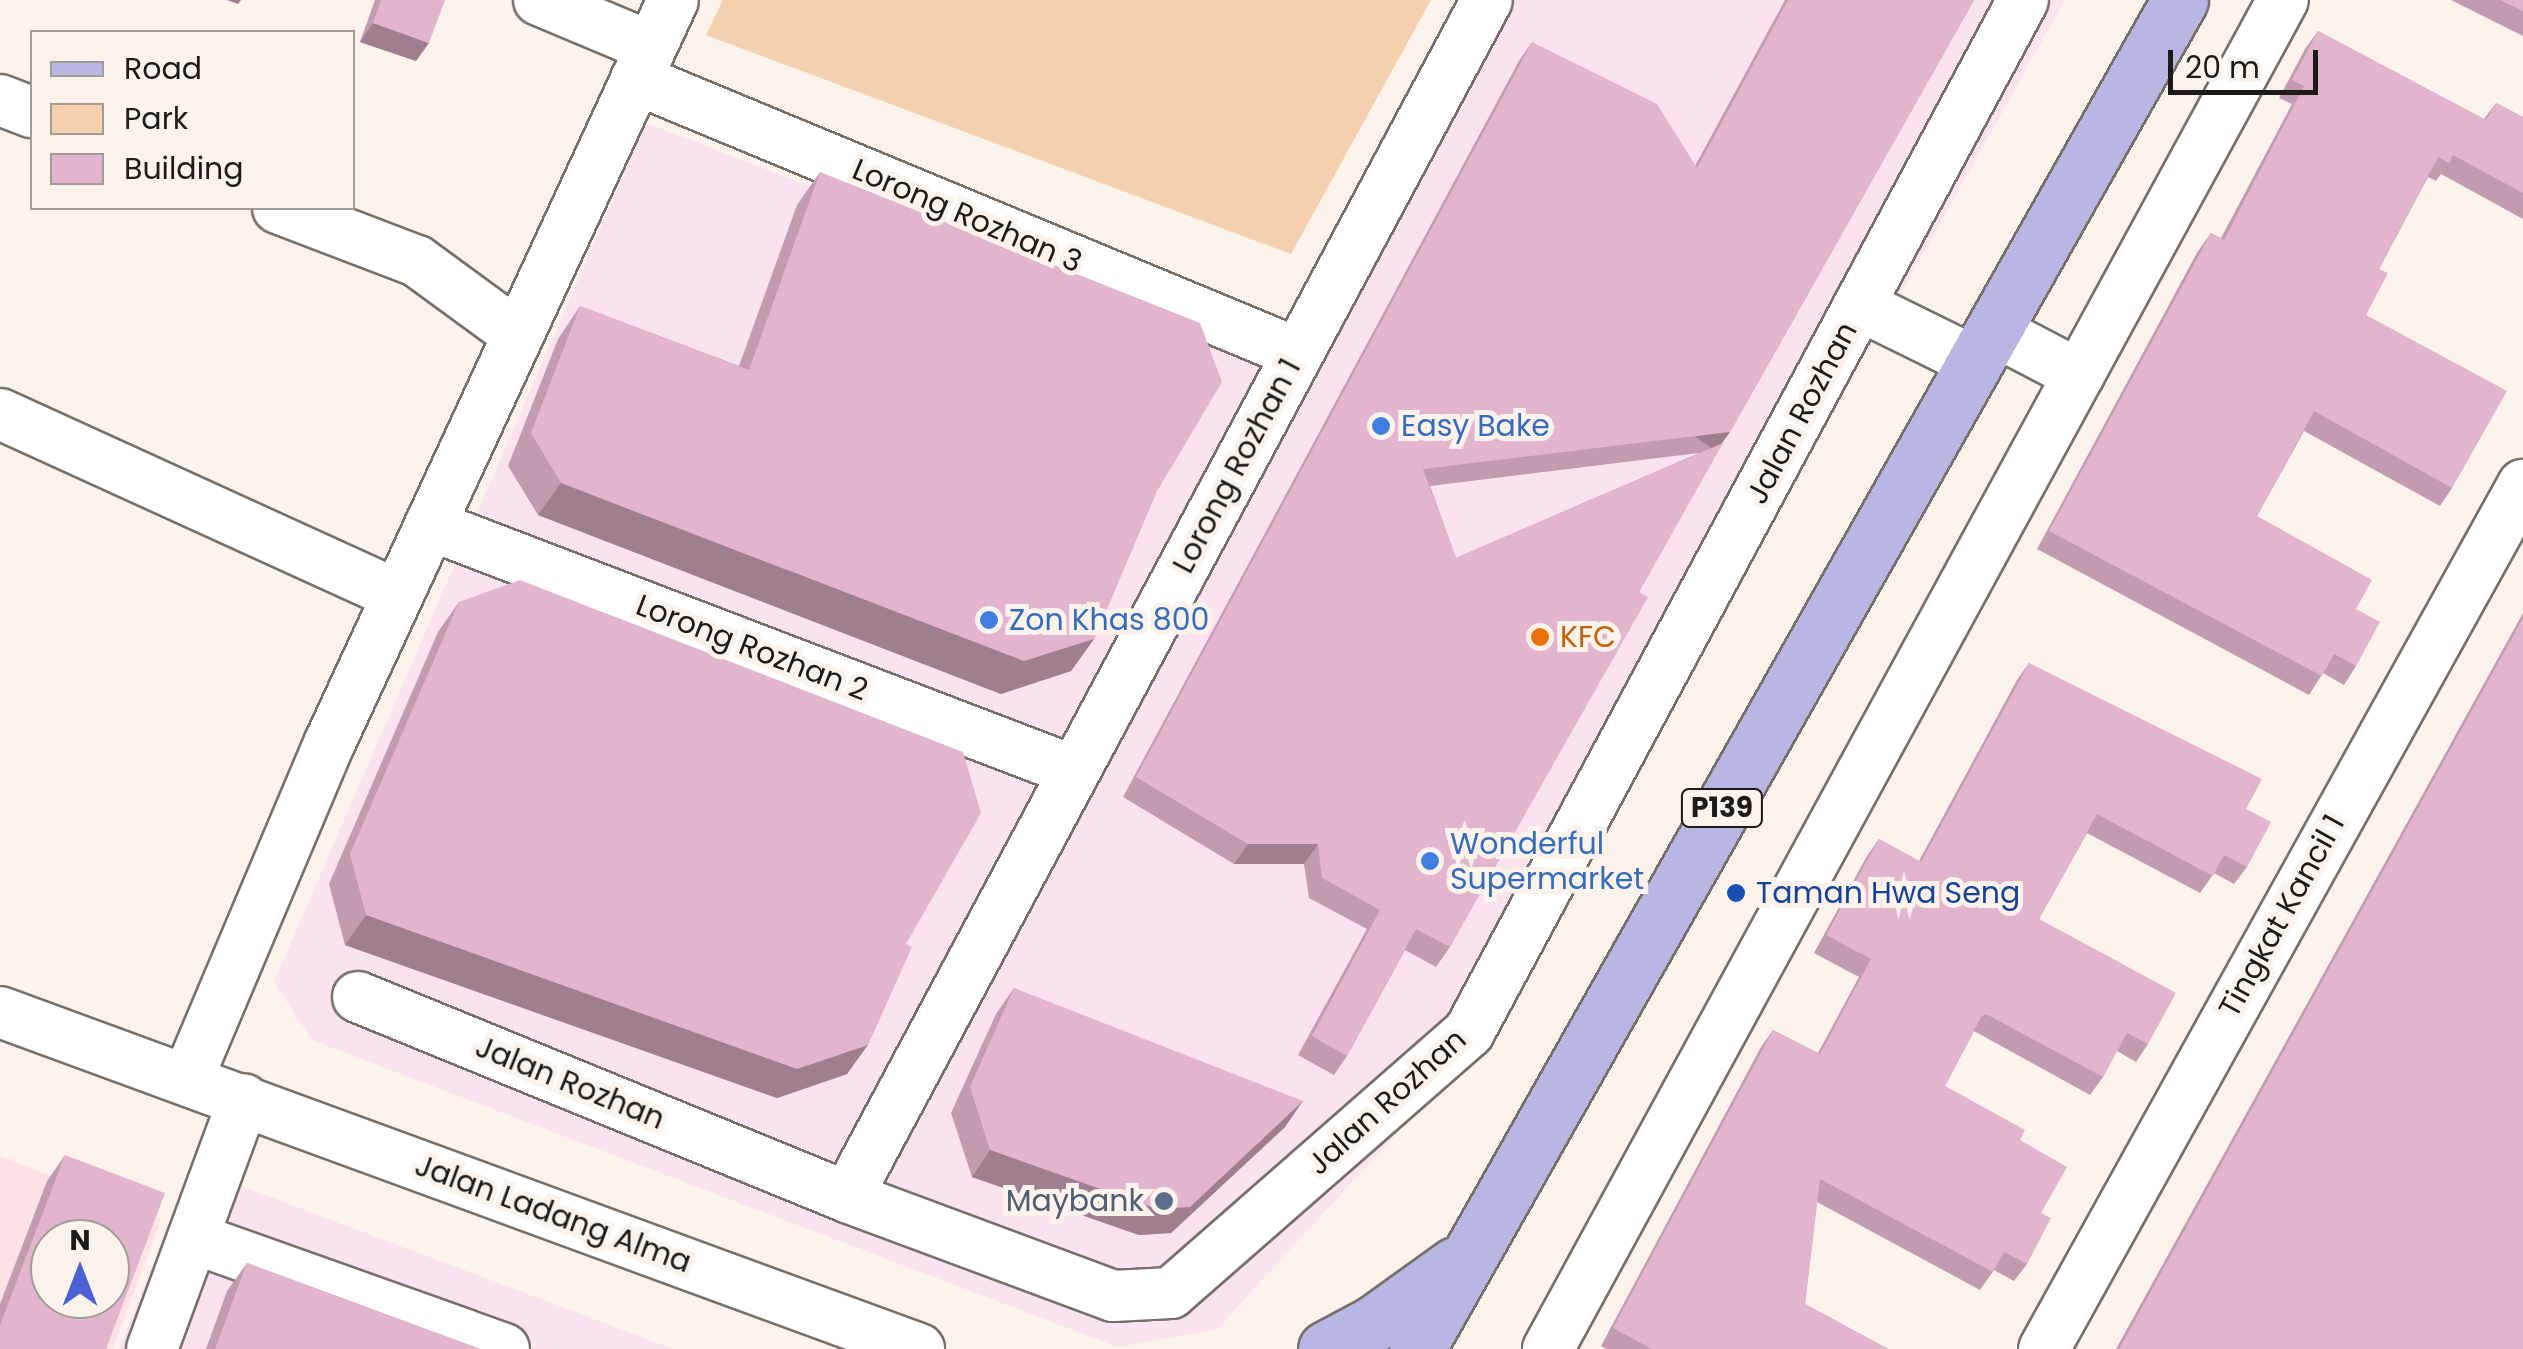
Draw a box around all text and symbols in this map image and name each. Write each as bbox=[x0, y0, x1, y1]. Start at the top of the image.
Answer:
legend bbox=[30, 30, 355, 210]
scale bar bbox=[2173, 30, 2323, 92]
text: 20 m bbox=[2185, 46, 2260, 89]
text: Road bbox=[124, 47, 202, 90]
text: Park bbox=[124, 97, 188, 140]
text: Building bbox=[124, 147, 244, 190]
street label: Lorong Rozhan 3 bbox=[847, 151, 1087, 281]
street label: Jalan Rozhan bbox=[1739, 316, 1865, 510]
street label: Lorong Rozhan 1 bbox=[1165, 353, 1309, 579]
place label: Easy Bake bbox=[1401, 408, 1550, 444]
marker: Easy Bake bbox=[1370, 415, 1392, 437]
street label: Lorong Rozhan 2 bbox=[631, 587, 873, 709]
place label: Zon Khas 800 bbox=[1009, 602, 1209, 638]
marker: Zon Khas 800 bbox=[978, 609, 1000, 631]
place label: KFC bbox=[1560, 619, 1616, 655]
marker: KFC bbox=[1529, 626, 1551, 648]
road number: P139 bbox=[1680, 785, 1764, 831]
street label: Tingkat Kancil 1 bbox=[2212, 809, 2352, 1023]
place label: Wonderful Supermarket bbox=[1450, 826, 1644, 896]
marker: Wonderful Supermarket bbox=[1419, 850, 1441, 872]
place label: Taman Hwa Seng bbox=[1756, 875, 2020, 911]
marker: Taman Hwa Seng bbox=[1725, 882, 1747, 904]
street label: Jalan Rozhan bbox=[1300, 1021, 1474, 1183]
street label: Jalan Rozhan bbox=[470, 1029, 670, 1137]
street label: Jalan Ladang Alma bbox=[410, 1147, 696, 1281]
place label: Maybank bbox=[1006, 1183, 1144, 1219]
marker: Maybank bbox=[1153, 1190, 1175, 1212]
north arrow bbox=[30, 1219, 130, 1319]
text: N bbox=[69, 1221, 91, 1260]

